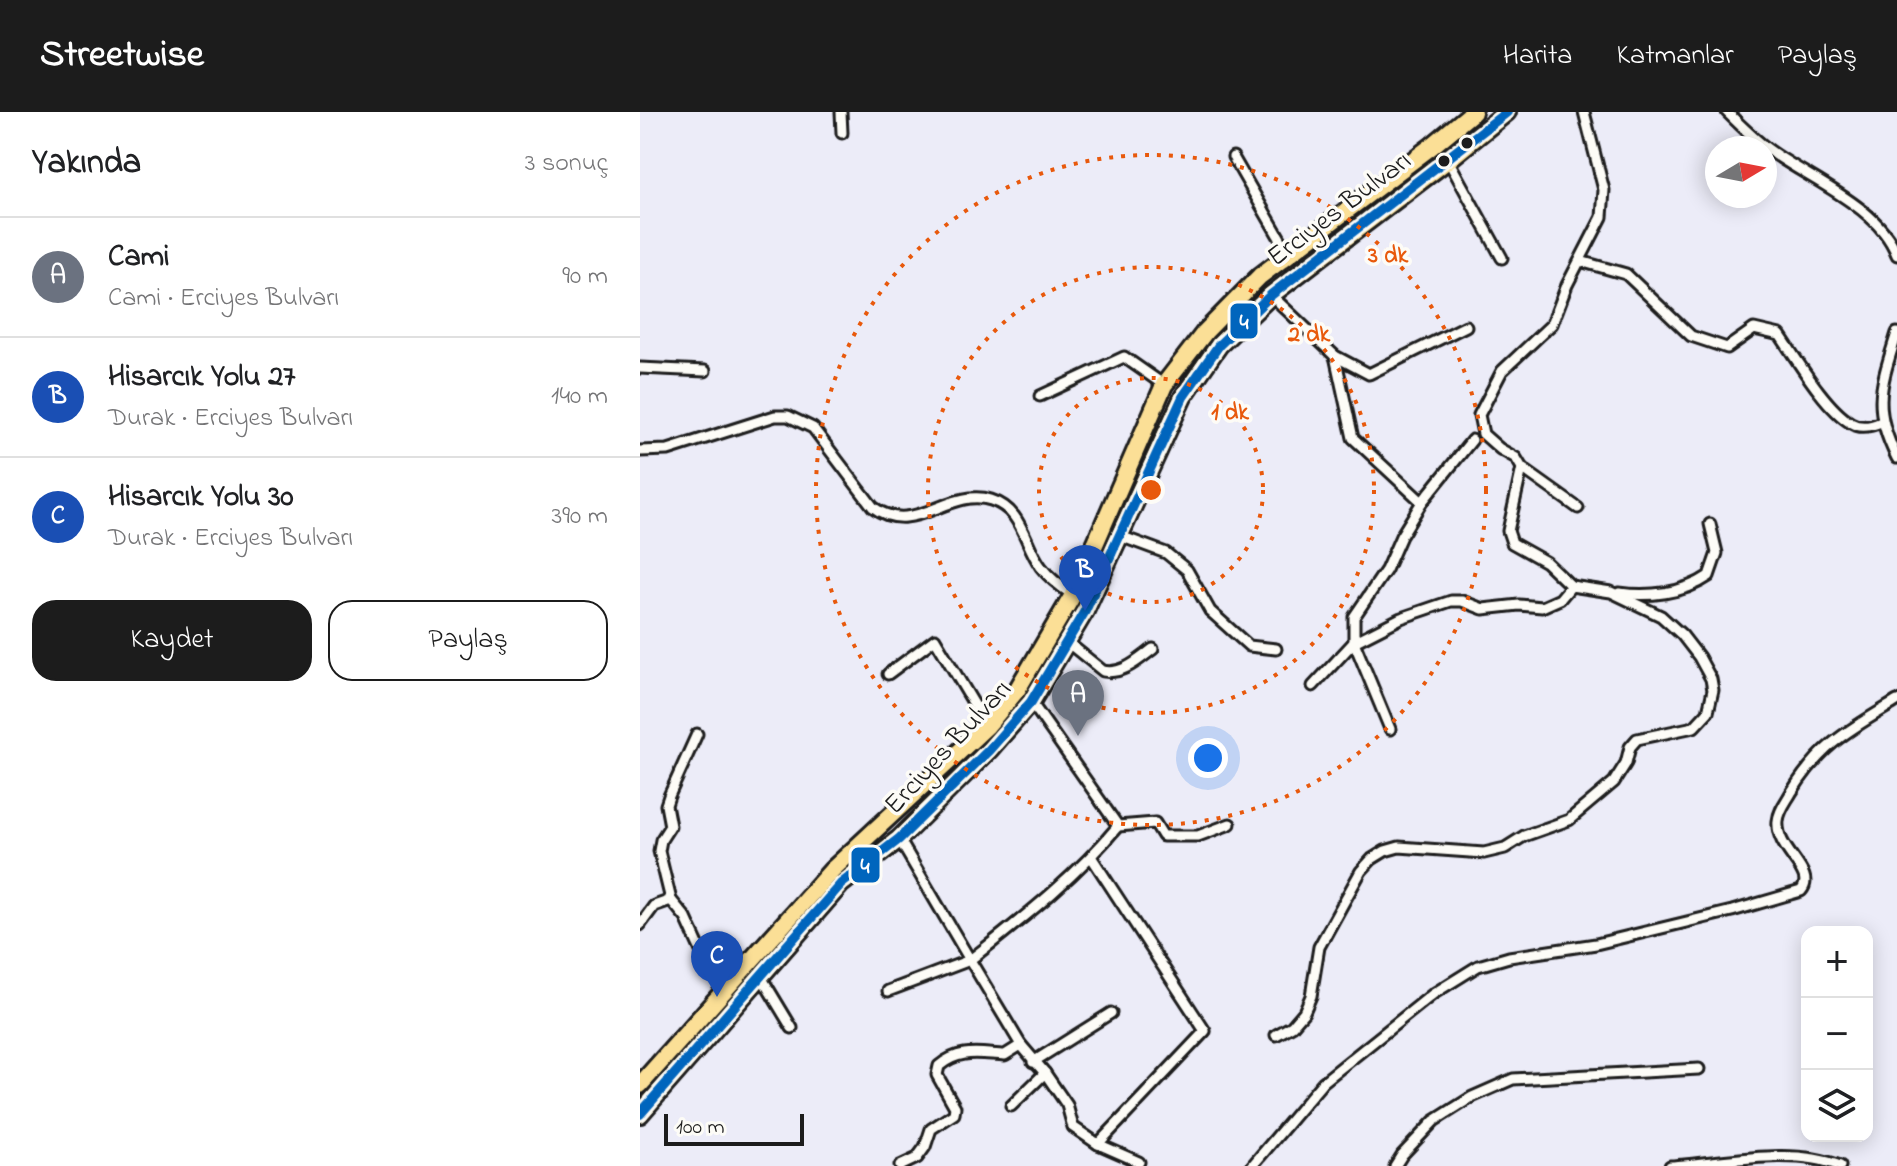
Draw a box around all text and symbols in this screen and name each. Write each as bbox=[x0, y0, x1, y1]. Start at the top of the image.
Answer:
text: Streetwise bbox=[40, 28, 204, 84]
text: Harita bbox=[1503, 36, 1572, 77]
text: Katmanlar bbox=[1616, 36, 1734, 77]
text: Paylaş bbox=[1778, 36, 1857, 77]
unlabelled marker bbox=[1459, 135, 1475, 151]
north arrow bbox=[1705, 136, 1777, 208]
text: Yakında bbox=[32, 139, 141, 189]
street label: Erciyes Bulvarı bbox=[1259, 142, 1421, 278]
text: 3 sonuç bbox=[525, 145, 608, 183]
unlabelled marker bbox=[1436, 153, 1452, 169]
text: Cami bbox=[108, 236, 169, 280]
text: 3 dk bbox=[1367, 239, 1408, 274]
text: A bbox=[50, 258, 66, 296]
text: 90 m bbox=[562, 258, 608, 296]
text: Cami · Erciyes Bulvarı bbox=[108, 280, 339, 318]
line badge: 4 bbox=[1229, 302, 1259, 340]
text: 4 bbox=[1239, 308, 1249, 340]
text: 2 dk bbox=[1287, 318, 1330, 353]
text: Hisarcık Yolu 27 bbox=[108, 356, 295, 400]
text: B bbox=[49, 378, 67, 416]
text: 140 m bbox=[551, 378, 608, 416]
text: 1 dk bbox=[1211, 396, 1249, 431]
text: Durak · Erciyes Bulvarı bbox=[108, 400, 353, 438]
text: Hisarcık Yolu 30 bbox=[108, 476, 294, 520]
centre of rings bbox=[1137, 476, 1165, 504]
text: C bbox=[51, 498, 65, 536]
text: 390 m bbox=[552, 498, 608, 536]
text: Durak · Erciyes Bulvarı bbox=[108, 520, 353, 558]
pin: B bbox=[1059, 545, 1111, 611]
button: Kaydet bbox=[32, 600, 312, 681]
button: Paylaş bbox=[328, 600, 608, 681]
pin: A bbox=[1052, 670, 1104, 736]
street label: Erciyes Bulvarı bbox=[875, 671, 1023, 825]
your location bbox=[1188, 738, 1228, 778]
line badge: 4 bbox=[850, 846, 881, 884]
text: 4 bbox=[860, 852, 870, 884]
map controls bbox=[1801, 926, 1873, 1142]
button: + bbox=[1801, 926, 1873, 998]
pin: C bbox=[691, 931, 743, 997]
button: − bbox=[1801, 998, 1873, 1070]
button: layers bbox=[1801, 1070, 1873, 1142]
scale bar bbox=[664, 1110, 804, 1146]
text: 100 m bbox=[676, 1112, 725, 1144]

